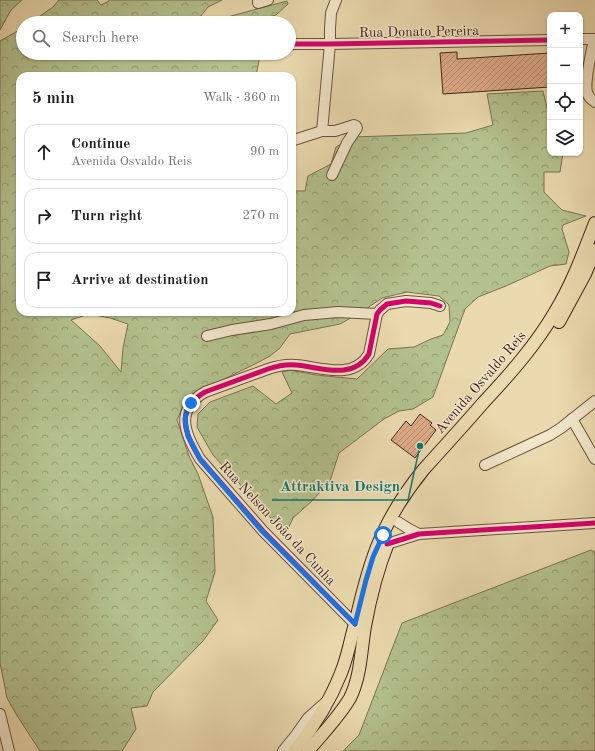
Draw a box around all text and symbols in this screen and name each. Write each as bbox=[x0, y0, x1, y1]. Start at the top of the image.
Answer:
map controls bbox=[547, 12, 583, 156]
button: + bbox=[547, 12, 583, 48]
search box bbox=[16, 16, 296, 60]
street label: Rua Donato Pereira bbox=[359, 24, 479, 40]
icon: search bbox=[30, 27, 52, 49]
text: Search here bbox=[62, 31, 139, 46]
button: − bbox=[547, 48, 583, 84]
button: locate bbox=[547, 84, 583, 120]
text: 5 min bbox=[32, 90, 75, 107]
text: Walk · 360 m bbox=[203, 91, 280, 104]
button: layers bbox=[547, 120, 583, 156]
text: Continue bbox=[71, 137, 130, 152]
icon: ahead bbox=[33, 141, 55, 163]
text: 90 m bbox=[250, 145, 279, 158]
text: Avenida Osvaldo Reis bbox=[71, 155, 192, 168]
icon: right bbox=[33, 205, 55, 227]
text: Turn right bbox=[71, 209, 142, 224]
text: 270 m bbox=[242, 209, 279, 222]
icon: arrive bbox=[33, 269, 55, 291]
text: Arrive at destination bbox=[71, 273, 209, 288]
street label: Avenida Osvaldo Reis bbox=[433, 329, 529, 436]
route end bbox=[182, 394, 200, 412]
street label: Rua Nelson João da Cunha bbox=[216, 459, 338, 588]
callout: Attraktiva Design bbox=[272, 473, 408, 500]
text: Attraktiva Design bbox=[280, 480, 400, 495]
route start bbox=[374, 526, 392, 544]

